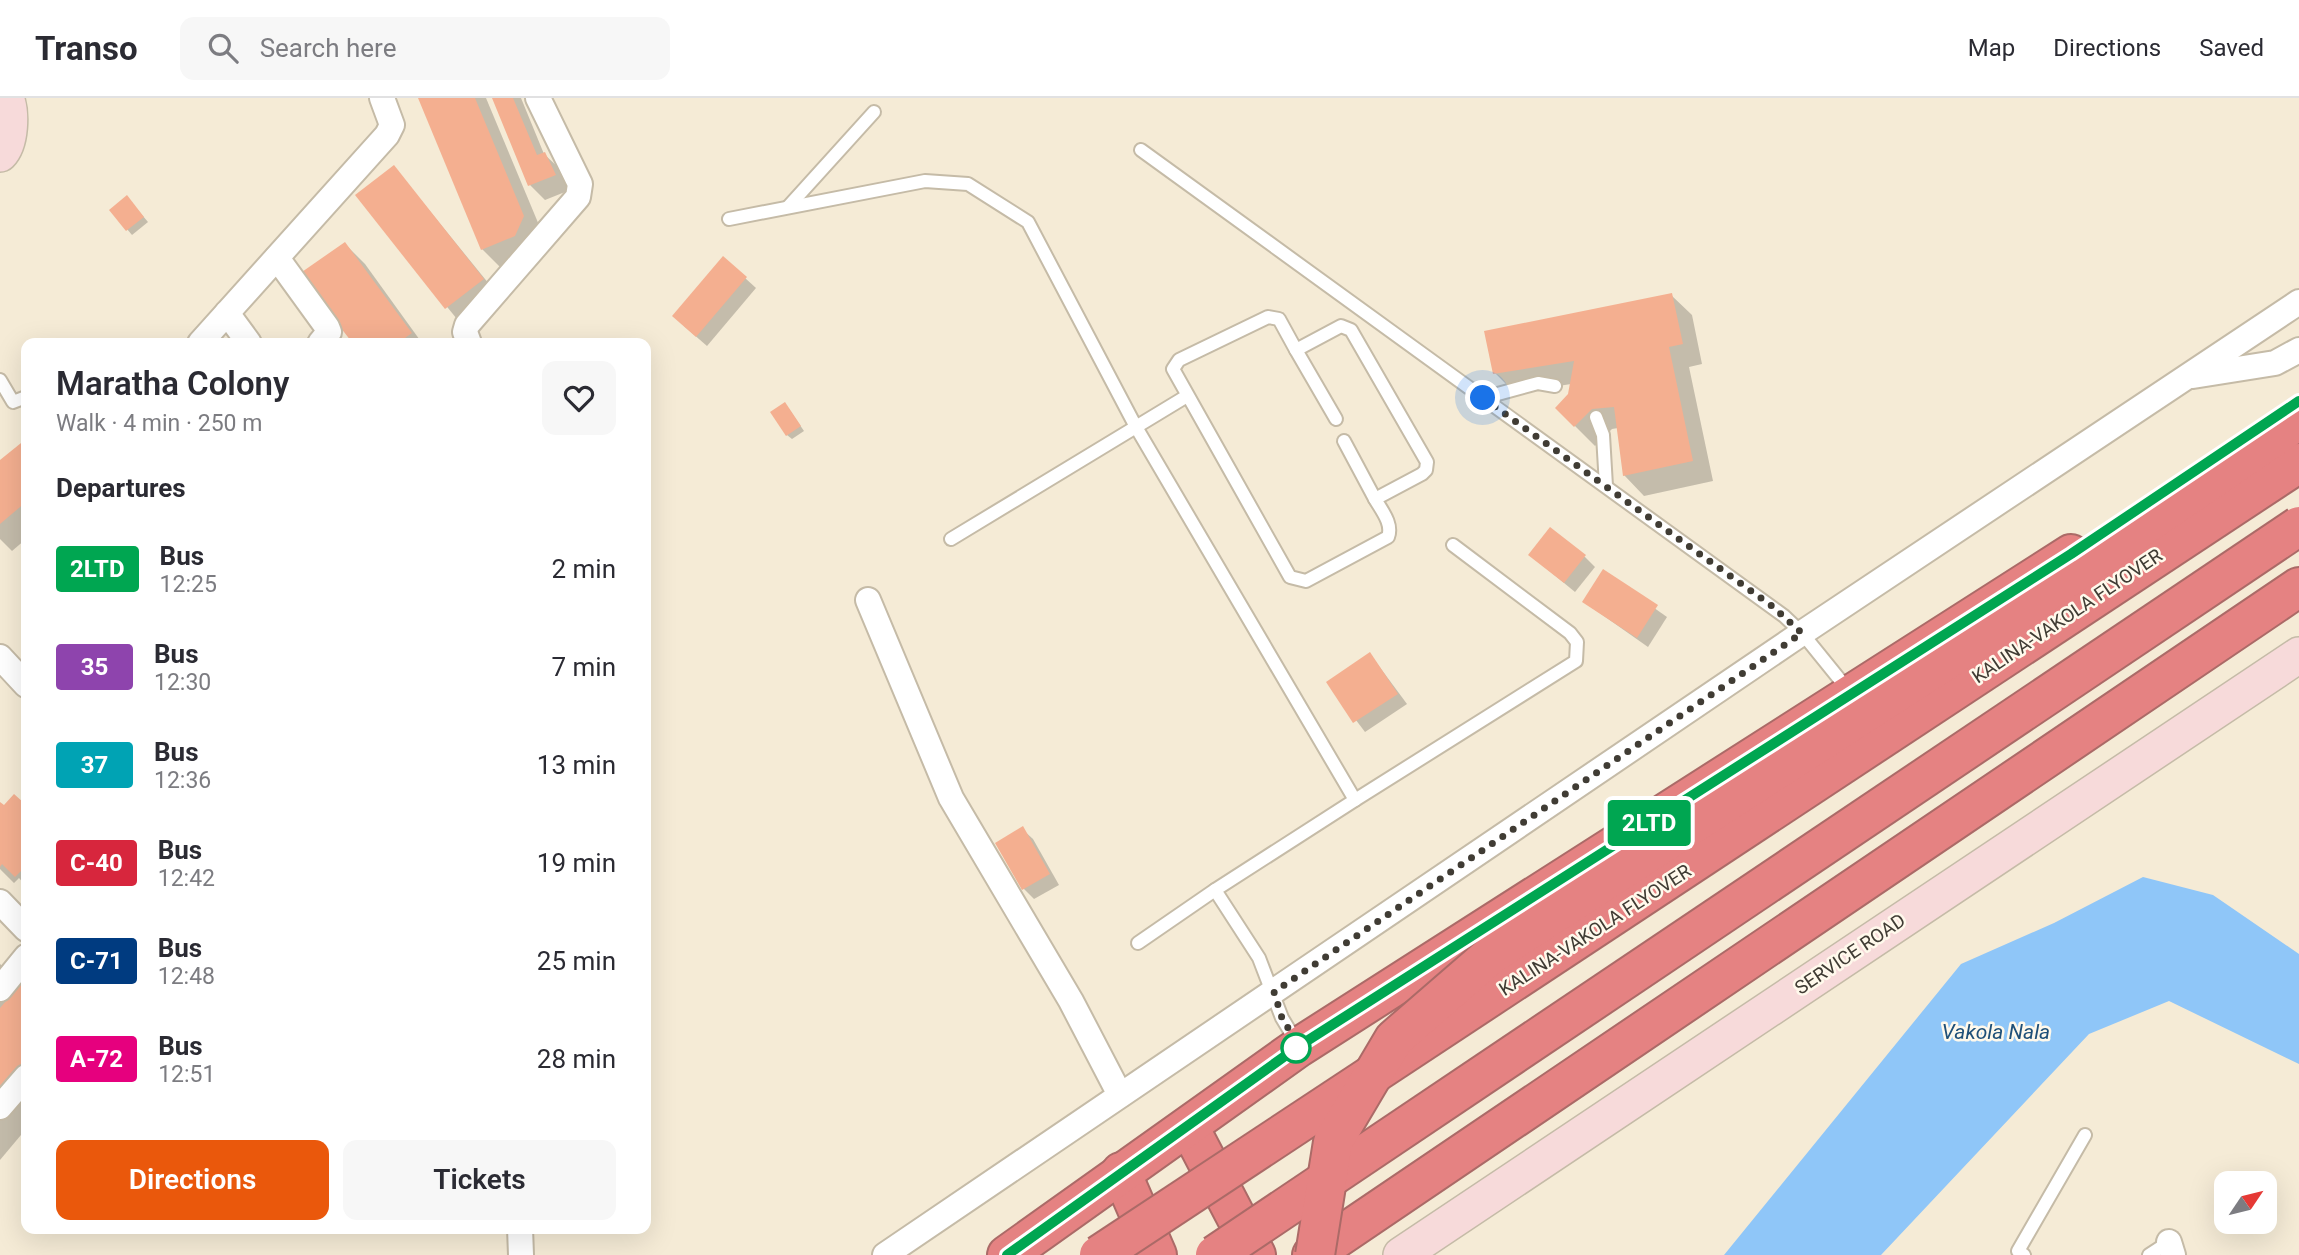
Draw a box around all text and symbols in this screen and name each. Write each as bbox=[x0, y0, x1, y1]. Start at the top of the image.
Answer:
search box bbox=[180, 17, 670, 80]
text: Transo bbox=[35, 29, 138, 68]
icon: search bbox=[204, 29, 242, 67]
text: Search here bbox=[260, 33, 396, 63]
text: Map bbox=[1968, 34, 2015, 62]
text: Directions bbox=[2053, 34, 2161, 62]
text: Saved bbox=[2199, 34, 2264, 62]
button: heart bbox=[542, 361, 616, 435]
text: Maratha Colony bbox=[56, 364, 289, 403]
your location bbox=[1465, 380, 1500, 415]
text: Walk · 4 min · 250 m bbox=[56, 410, 262, 437]
text: Departures bbox=[56, 473, 186, 503]
text: Bus bbox=[160, 541, 204, 571]
street label: KALINA-VAKOLA FLYOVER bbox=[1968, 544, 2167, 688]
text: 2 min bbox=[551, 554, 616, 584]
text: 2LTD bbox=[70, 555, 125, 583]
text: 12:25 bbox=[160, 571, 217, 598]
text: Bus bbox=[154, 639, 199, 669]
text: 7 min bbox=[551, 652, 616, 682]
text: 35 bbox=[81, 653, 108, 681]
text: 12:30 bbox=[154, 669, 211, 696]
text: Bus bbox=[154, 737, 199, 767]
text: 13 min bbox=[537, 750, 616, 780]
text: 37 bbox=[81, 751, 108, 779]
text: 12:36 bbox=[154, 767, 211, 794]
line badge: 2LTD bbox=[1600, 800, 1698, 846]
text: 2LTD bbox=[1622, 809, 1676, 837]
text: Bus bbox=[158, 835, 202, 865]
text: 19 min bbox=[537, 848, 616, 878]
text: C-40 bbox=[70, 849, 123, 877]
street label: KALINA-VAKOLA FLYOVER bbox=[1495, 859, 1696, 1001]
text: 12:42 bbox=[158, 865, 215, 892]
street label: SERVICE ROAD bbox=[1790, 909, 1910, 999]
text: Bus bbox=[158, 933, 202, 963]
text: 25 min bbox=[537, 946, 616, 976]
text: C-71 bbox=[70, 947, 123, 975]
text: 12:48 bbox=[158, 963, 215, 990]
water label: Vakola Nala bbox=[1942, 1020, 2050, 1044]
text: Bus bbox=[158, 1031, 203, 1061]
unlabelled marker bbox=[1281, 1033, 1311, 1063]
text: 28 min bbox=[537, 1044, 616, 1074]
text: A-72 bbox=[70, 1045, 123, 1073]
text: 12:51 bbox=[158, 1061, 215, 1088]
button: Directions bbox=[56, 1140, 329, 1220]
button: Tickets bbox=[343, 1140, 616, 1220]
north arrow bbox=[2214, 1171, 2277, 1234]
map controls bbox=[2214, 1171, 2277, 1234]

